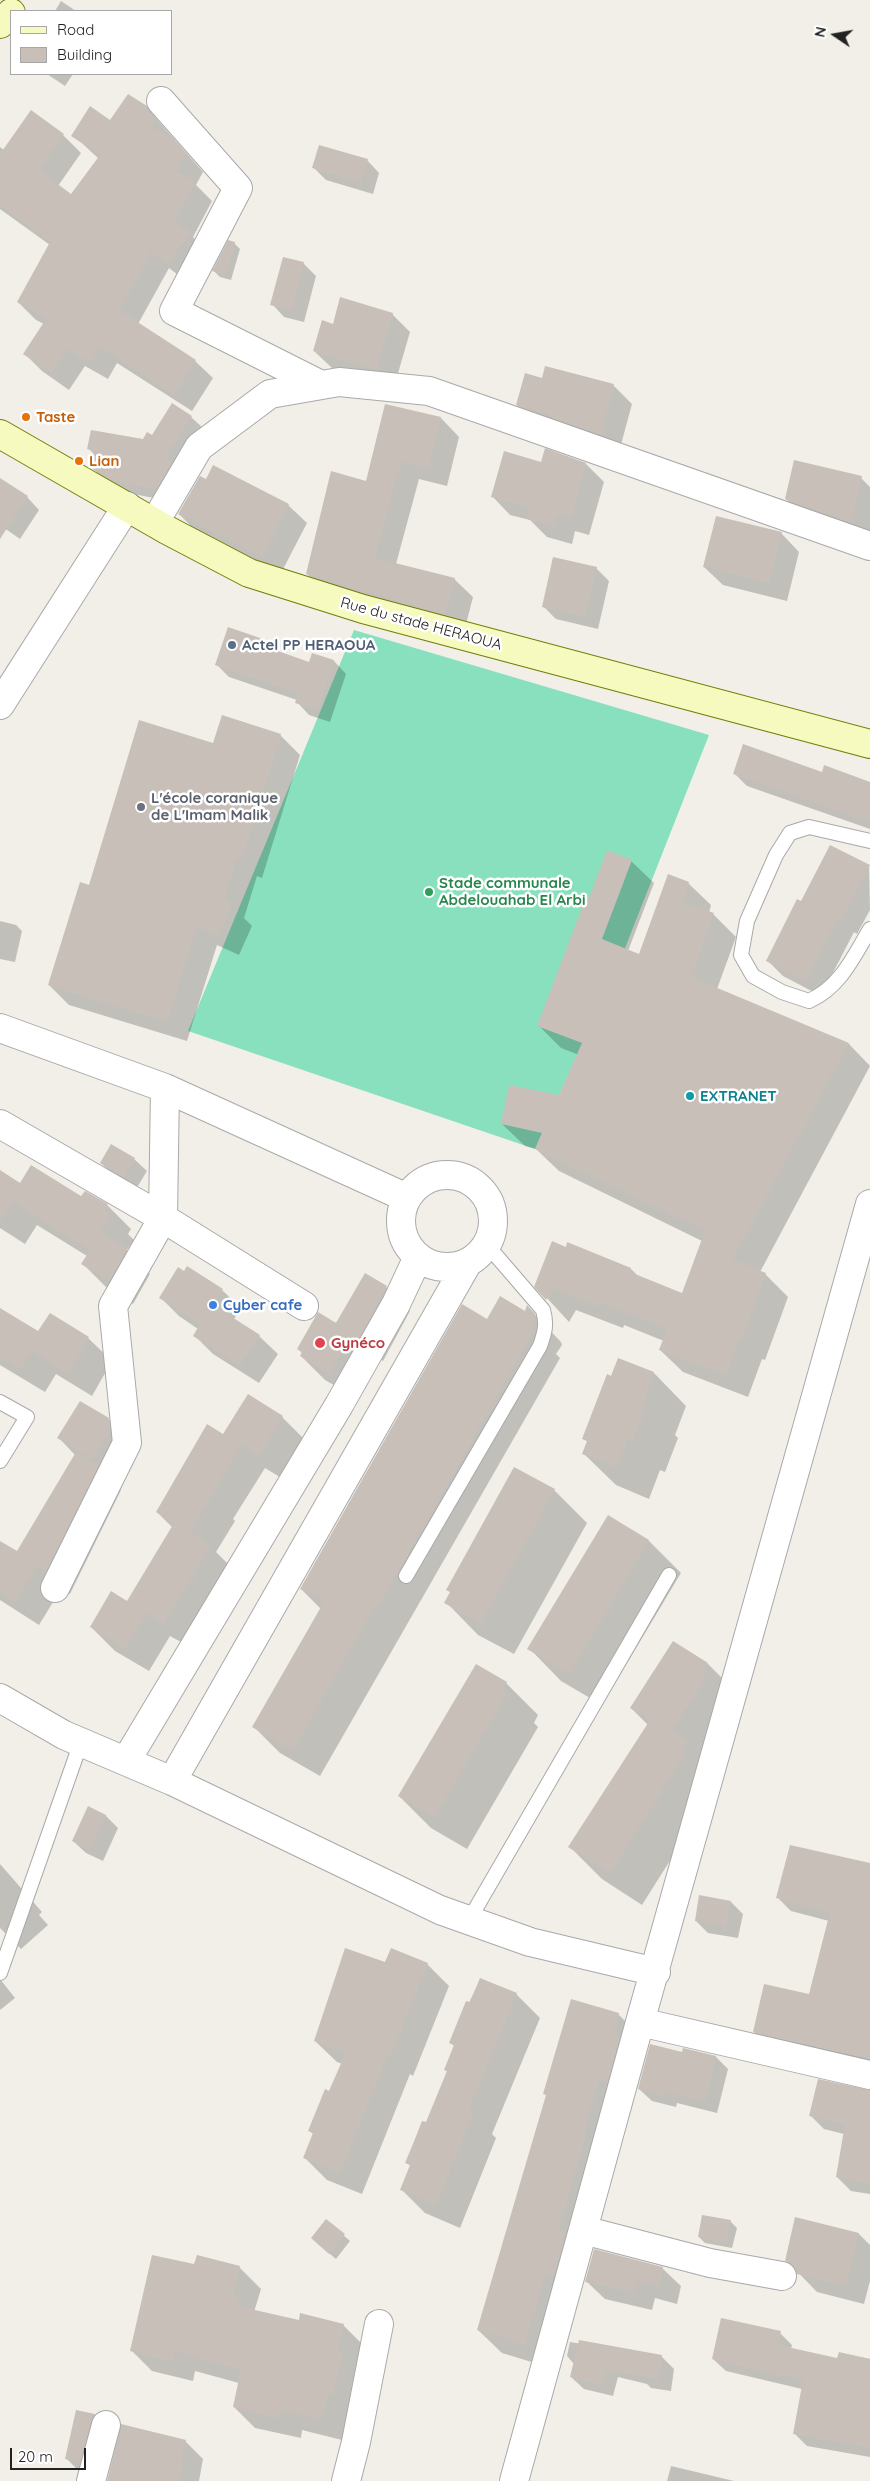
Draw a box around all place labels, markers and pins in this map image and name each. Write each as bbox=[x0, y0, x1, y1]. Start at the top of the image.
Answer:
place label: Taste bbox=[36, 408, 75, 426]
marker: Taste bbox=[20, 411, 32, 423]
place label: Lian bbox=[89, 452, 119, 470]
marker: Lian bbox=[73, 455, 85, 467]
place label: Actel PP HERAOUA bbox=[242, 636, 375, 654]
marker: Actel PP HERAOUA bbox=[226, 639, 238, 651]
place label: L'école coranique de L'Imam Malik bbox=[151, 789, 278, 824]
marker: L'école coranique de L'Imam Malik bbox=[135, 801, 147, 813]
place label: Stade communale Abdelouahab El Arbi bbox=[439, 874, 585, 909]
marker: Stade communale Abdelouahab El Arbi bbox=[423, 886, 435, 898]
place label: EXTRANET bbox=[700, 1087, 777, 1105]
marker: EXTRANET bbox=[684, 1090, 696, 1102]
place label: Cyber cafe bbox=[223, 1296, 302, 1314]
marker: Cyber cafe bbox=[207, 1299, 219, 1311]
place label: Gynéco bbox=[331, 1334, 385, 1352]
marker: Gynéco bbox=[313, 1336, 327, 1350]

